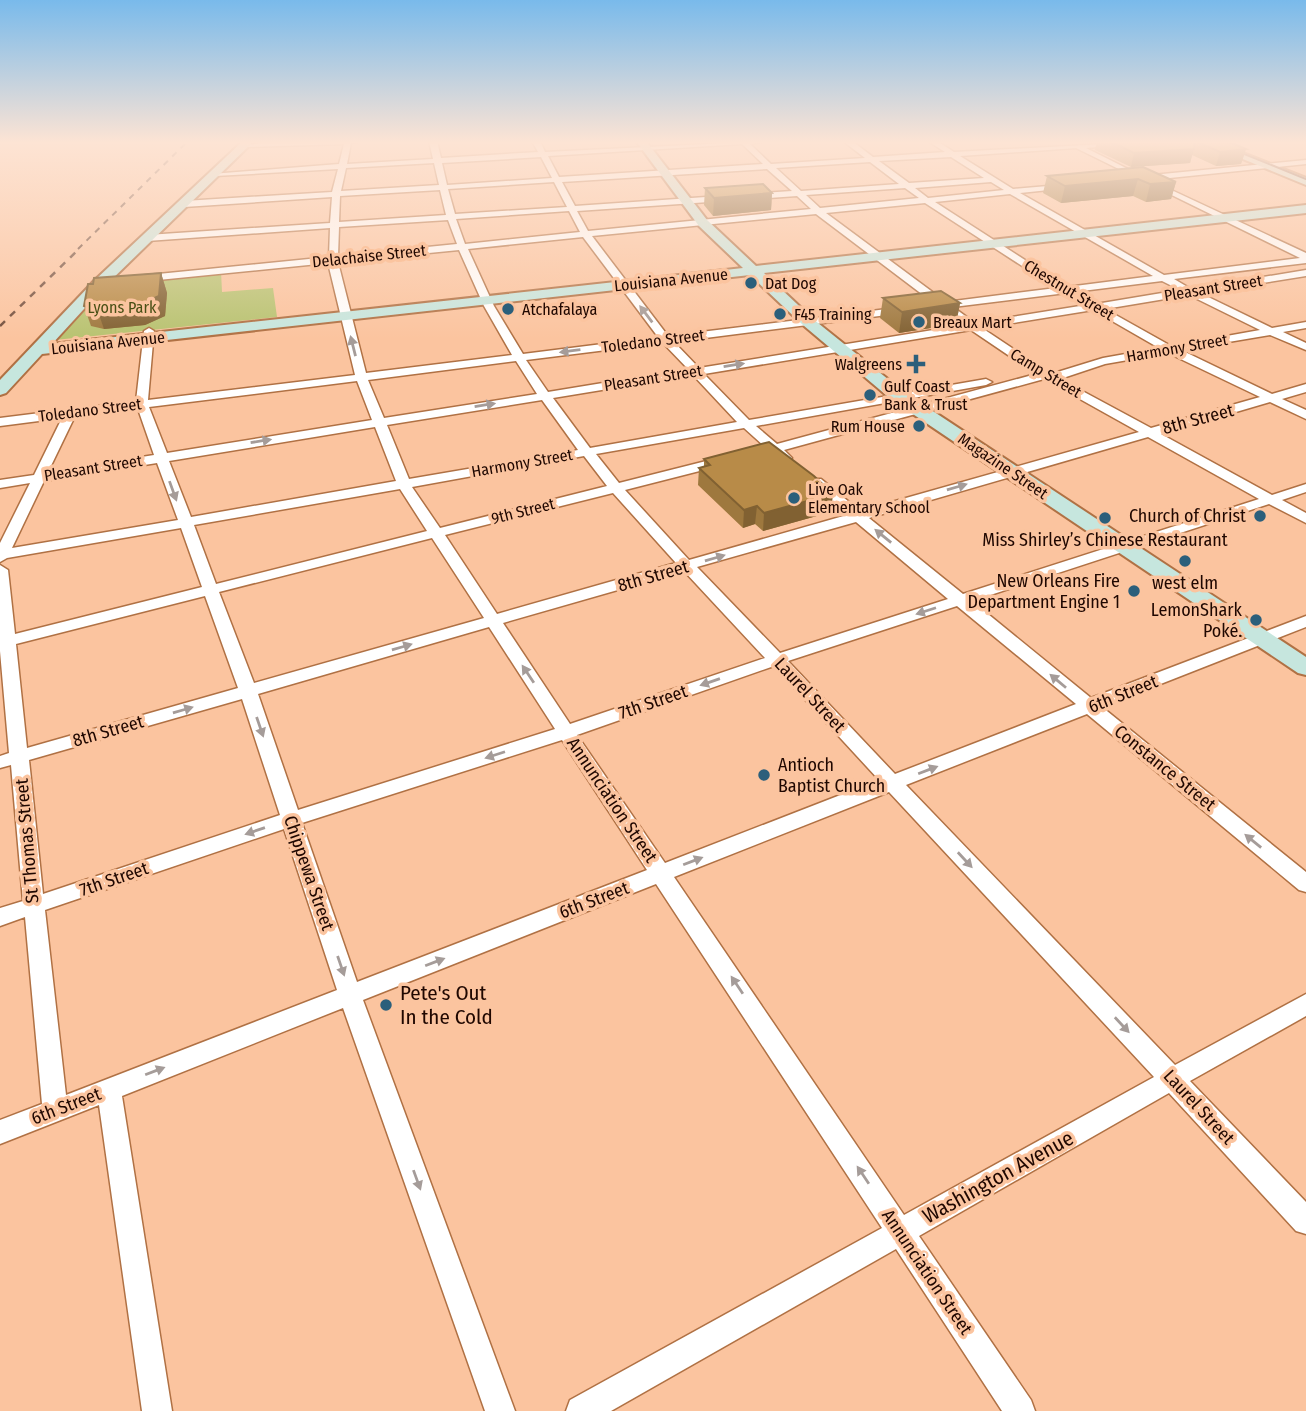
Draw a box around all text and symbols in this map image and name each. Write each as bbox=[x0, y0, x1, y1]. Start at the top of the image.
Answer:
street label: Delachaise Street bbox=[311, 241, 428, 271]
street label: Chestnut Street bbox=[1021, 256, 1118, 325]
street label: Louisiana Avenue bbox=[613, 265, 729, 295]
street label: Pleasant Street bbox=[1163, 271, 1264, 305]
place label: Dat Dog bbox=[765, 274, 817, 293]
marker: Dat Dog bbox=[743, 275, 759, 291]
park label: Lyons Park bbox=[88, 298, 157, 317]
place label: Atchafalaya bbox=[522, 300, 597, 319]
marker: Atchafalaya bbox=[500, 301, 516, 317]
one-way arrow bbox=[640, 305, 654, 323]
place label: F45 Training bbox=[794, 305, 872, 324]
marker: F45 Training bbox=[772, 306, 788, 322]
place label: Breaux Mart bbox=[933, 313, 1012, 332]
marker: Breaux Mart bbox=[911, 314, 927, 330]
street label: Toledano Street bbox=[601, 325, 706, 357]
street label: Louisiana Avenue bbox=[50, 328, 166, 358]
street label: Harmony Street bbox=[1125, 330, 1230, 366]
one-way arrow bbox=[347, 335, 358, 357]
street label: Camp Street bbox=[1007, 344, 1086, 402]
one-way arrow bbox=[558, 346, 580, 357]
place label: Walgreens bbox=[835, 355, 902, 374]
marker: Walgreens bbox=[908, 356, 924, 372]
one-way arrow bbox=[723, 359, 745, 370]
street label: Pleasant Street bbox=[603, 361, 704, 395]
place label: Gulf Coast Bank & Trust bbox=[884, 377, 968, 414]
marker: Gulf Coast Bank & Trust bbox=[862, 387, 878, 403]
street label: Toledano Street bbox=[38, 394, 143, 426]
one-way arrow bbox=[475, 399, 497, 410]
street label: 8th Street bbox=[1160, 399, 1236, 439]
place label: Rum House bbox=[831, 417, 905, 436]
marker: Rum House bbox=[911, 418, 927, 434]
street label: Magazine Street bbox=[955, 429, 1052, 503]
one-way arrow bbox=[250, 435, 272, 446]
street label: Harmony Street bbox=[470, 445, 575, 481]
street label: Pleasant Street bbox=[43, 451, 144, 485]
one-way arrow bbox=[168, 480, 179, 501]
place label: Live Oak Elementary School bbox=[808, 480, 930, 517]
one-way arrow bbox=[947, 482, 968, 492]
marker: Live Oak Elementary School bbox=[786, 490, 802, 506]
street label: 9th Street bbox=[489, 494, 557, 528]
place label: Church of Christ bbox=[1129, 505, 1246, 527]
marker: Church of Christ bbox=[1252, 508, 1268, 524]
marker: Miss Shirley’s Chinese Restaurant bbox=[1097, 510, 1113, 526]
one-way arrow bbox=[874, 529, 892, 544]
place label: Miss Shirley’s Chinese Restaurant bbox=[982, 529, 1228, 551]
one-way arrow bbox=[705, 552, 726, 562]
marker: west elm bbox=[1177, 553, 1193, 569]
street label: 8th Street bbox=[615, 555, 691, 597]
place label: New Orleans Fire Department Engine 1 bbox=[968, 570, 1120, 613]
place label: west elm bbox=[1152, 572, 1218, 594]
marker: New Orleans Fire Department Engine 1 bbox=[1126, 583, 1142, 599]
place label: LemonShark Poké. bbox=[1151, 599, 1243, 642]
one-way arrow bbox=[916, 606, 937, 616]
marker: LemonShark Poké. bbox=[1248, 612, 1264, 628]
one-way arrow bbox=[392, 641, 413, 651]
street label: Laurel Street bbox=[770, 653, 850, 737]
one-way arrow bbox=[521, 665, 534, 684]
street label: 6th Street bbox=[1085, 670, 1161, 718]
one-way arrow bbox=[1050, 674, 1067, 689]
one-way arrow bbox=[700, 677, 721, 688]
street label: 7th Street bbox=[616, 680, 690, 724]
one-way arrow bbox=[173, 704, 194, 714]
street label: 8th Street bbox=[70, 710, 146, 752]
one-way arrow bbox=[255, 717, 266, 738]
street label: Constance Street bbox=[1110, 720, 1220, 816]
street label: Annunciation Street bbox=[562, 733, 662, 867]
one-way arrow bbox=[484, 750, 505, 761]
place label: Antioch Baptist Church bbox=[778, 754, 885, 797]
one-way arrow bbox=[917, 764, 938, 775]
marker: Antioch Baptist Church bbox=[756, 767, 772, 783]
street label: St Thomas Street bbox=[11, 778, 43, 904]
street label: Chippewa Street bbox=[279, 813, 339, 933]
one-way arrow bbox=[244, 827, 265, 837]
one-way arrow bbox=[1245, 833, 1263, 848]
one-way arrow bbox=[957, 851, 973, 869]
one-way arrow bbox=[682, 856, 703, 867]
street label: 7th Street bbox=[77, 857, 151, 901]
street label: 6th Street bbox=[556, 877, 632, 923]
one-way arrow bbox=[336, 956, 346, 977]
one-way arrow bbox=[425, 957, 446, 968]
one-way arrow bbox=[730, 975, 743, 995]
place label: Pete's Out In the Cold bbox=[400, 980, 493, 1030]
marker: Pete's Out In the Cold bbox=[378, 997, 394, 1013]
one-way arrow bbox=[1113, 1016, 1129, 1033]
street label: Laurel Street bbox=[1159, 1065, 1239, 1149]
one-way arrow bbox=[144, 1066, 165, 1077]
street label: 6th Street bbox=[28, 1083, 104, 1129]
street label: Washington Avenue bbox=[918, 1125, 1078, 1229]
one-way arrow bbox=[856, 1165, 869, 1184]
one-way arrow bbox=[412, 1170, 423, 1191]
street label: Annunciation Street bbox=[877, 1205, 977, 1339]

